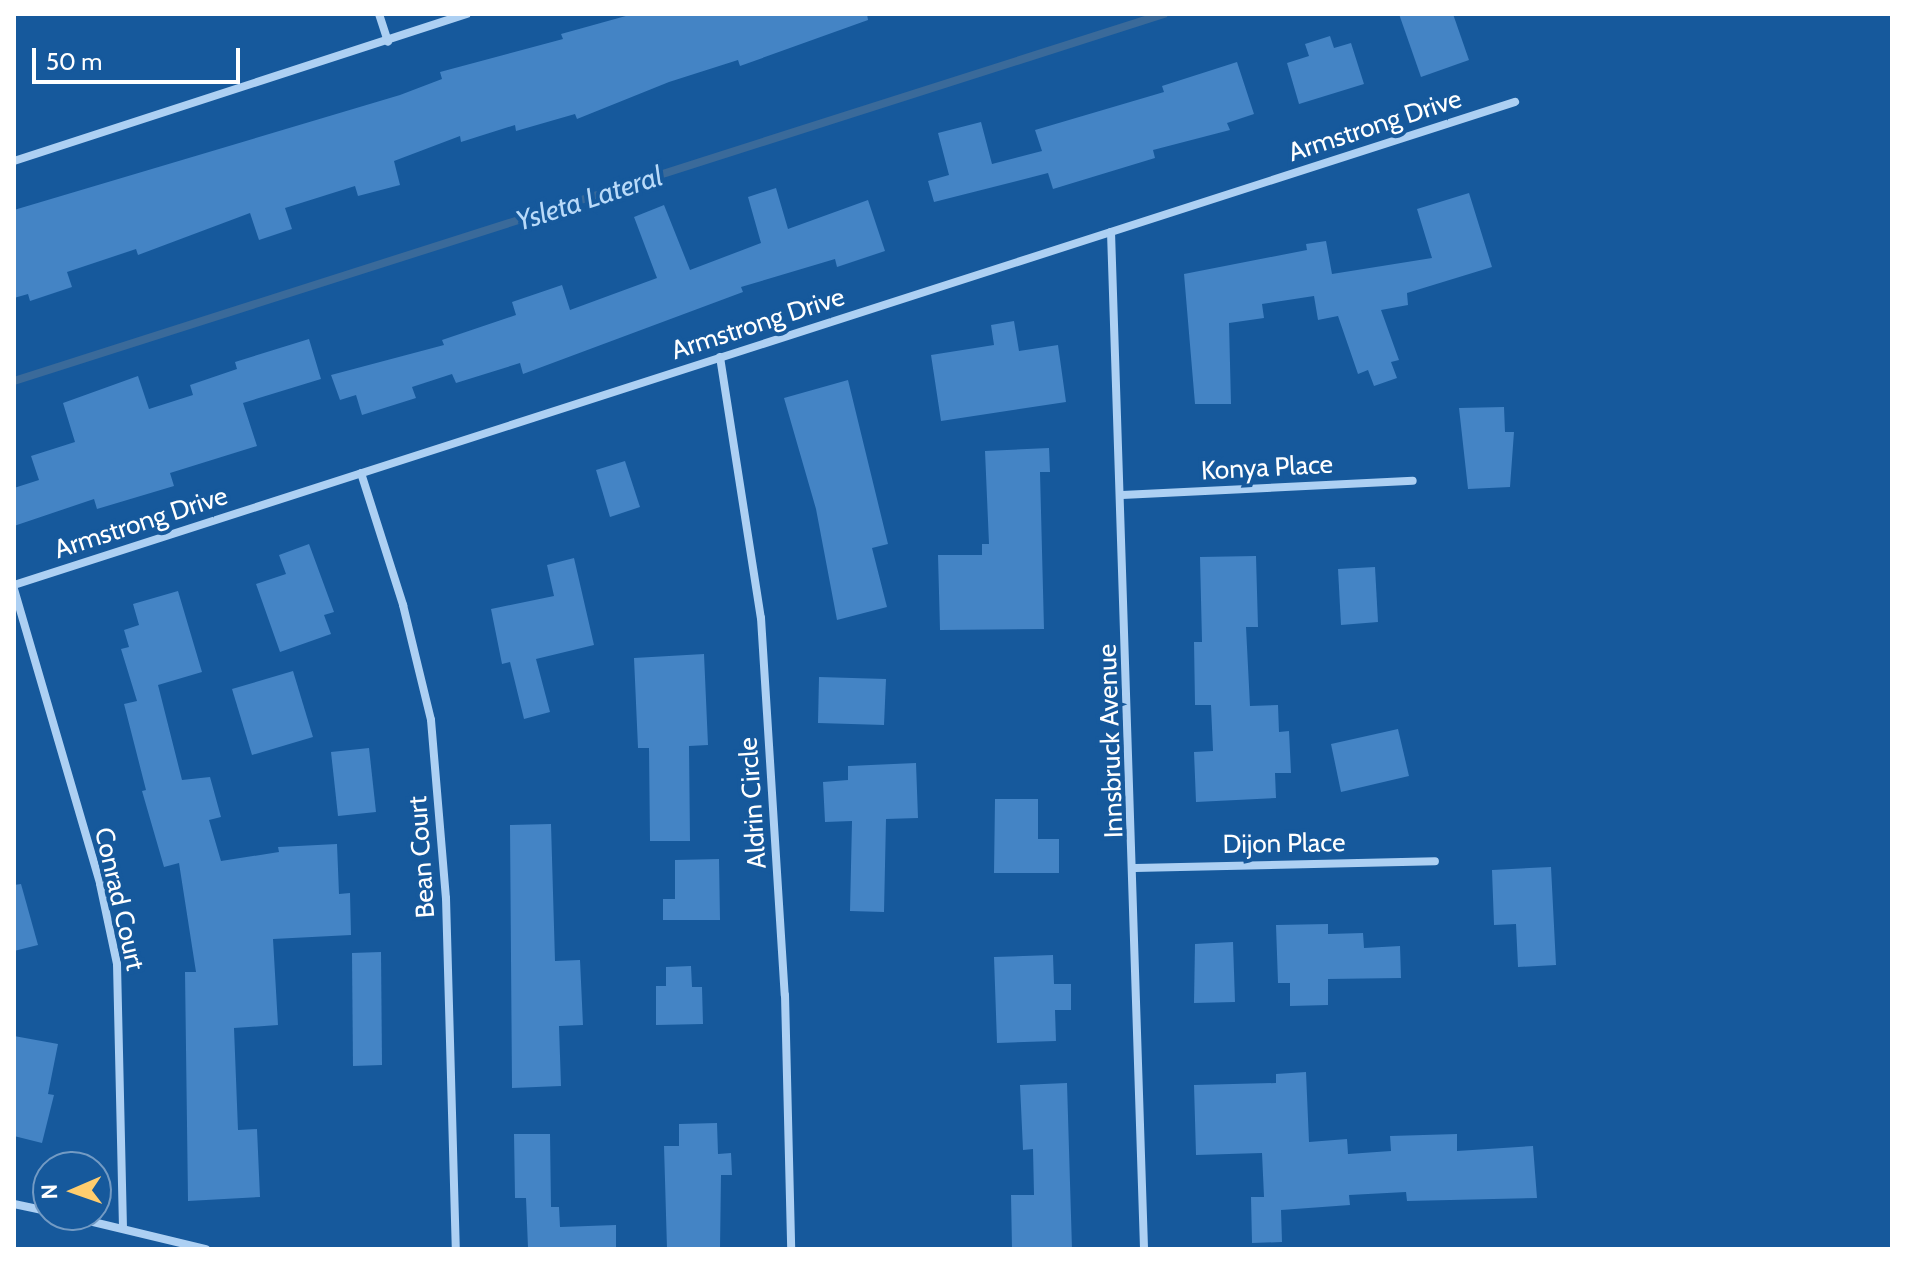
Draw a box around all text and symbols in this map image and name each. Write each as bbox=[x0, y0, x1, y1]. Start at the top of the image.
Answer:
scale bar bbox=[36, 32, 244, 82]
text: 50 m bbox=[46, 47, 102, 76]
street label: Armstrong Drive bbox=[1284, 83, 1466, 169]
water label: Ysleta Lateral bbox=[511, 159, 667, 237]
street label: Armstrong Drive bbox=[667, 281, 849, 367]
street label: Konya Place bbox=[1200, 449, 1334, 487]
street label: Armstrong Drive bbox=[50, 480, 232, 566]
street label: Innsbruck Avenue bbox=[1092, 643, 1130, 839]
street label: Aldrin Circle bbox=[733, 736, 773, 870]
street label: Bean Court bbox=[402, 795, 442, 919]
street label: Conrad Court bbox=[87, 824, 151, 974]
street label: Dijon Place bbox=[1222, 827, 1346, 861]
north arrow bbox=[32, 1151, 112, 1231]
text: N bbox=[36, 1184, 63, 1200]

